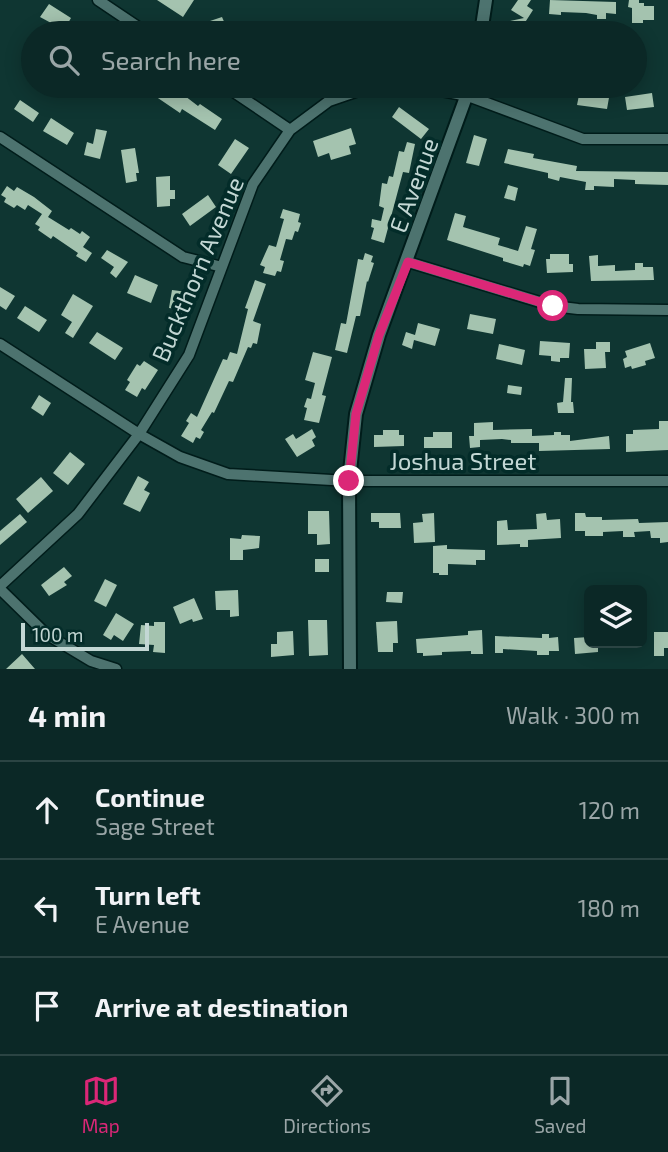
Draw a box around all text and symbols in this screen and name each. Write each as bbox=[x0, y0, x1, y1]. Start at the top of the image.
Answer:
search box bbox=[21, 21, 647, 98]
icon: search bbox=[45, 41, 83, 79]
text: Search here bbox=[101, 44, 241, 75]
street label: E Avenue bbox=[383, 134, 443, 236]
street label: Buckthorn Avenue bbox=[145, 172, 249, 366]
route start bbox=[537, 290, 568, 321]
street label: Joshua Street bbox=[390, 446, 536, 475]
route end bbox=[333, 465, 364, 496]
map controls bbox=[584, 585, 647, 648]
button: layers bbox=[584, 585, 647, 648]
scale bar bbox=[21, 620, 149, 652]
text: 100 m bbox=[32, 623, 83, 646]
text: 4 min bbox=[28, 697, 106, 733]
text: Walk · 300 m bbox=[506, 701, 640, 729]
text: Continue bbox=[95, 781, 205, 812]
icon: ahead bbox=[28, 791, 66, 829]
text: 120 m bbox=[579, 796, 640, 824]
text: Sage Street bbox=[95, 812, 215, 840]
text: Turn left bbox=[95, 879, 201, 910]
icon: left bbox=[28, 889, 66, 927]
text: 180 m bbox=[578, 894, 640, 922]
text: E Avenue bbox=[95, 910, 190, 938]
icon: arrive bbox=[28, 987, 66, 1025]
text: Arrive at destination bbox=[95, 991, 348, 1022]
tab: Map bbox=[82, 1072, 120, 1137]
tab: Directions bbox=[283, 1072, 371, 1137]
tab: Saved bbox=[534, 1072, 586, 1137]

